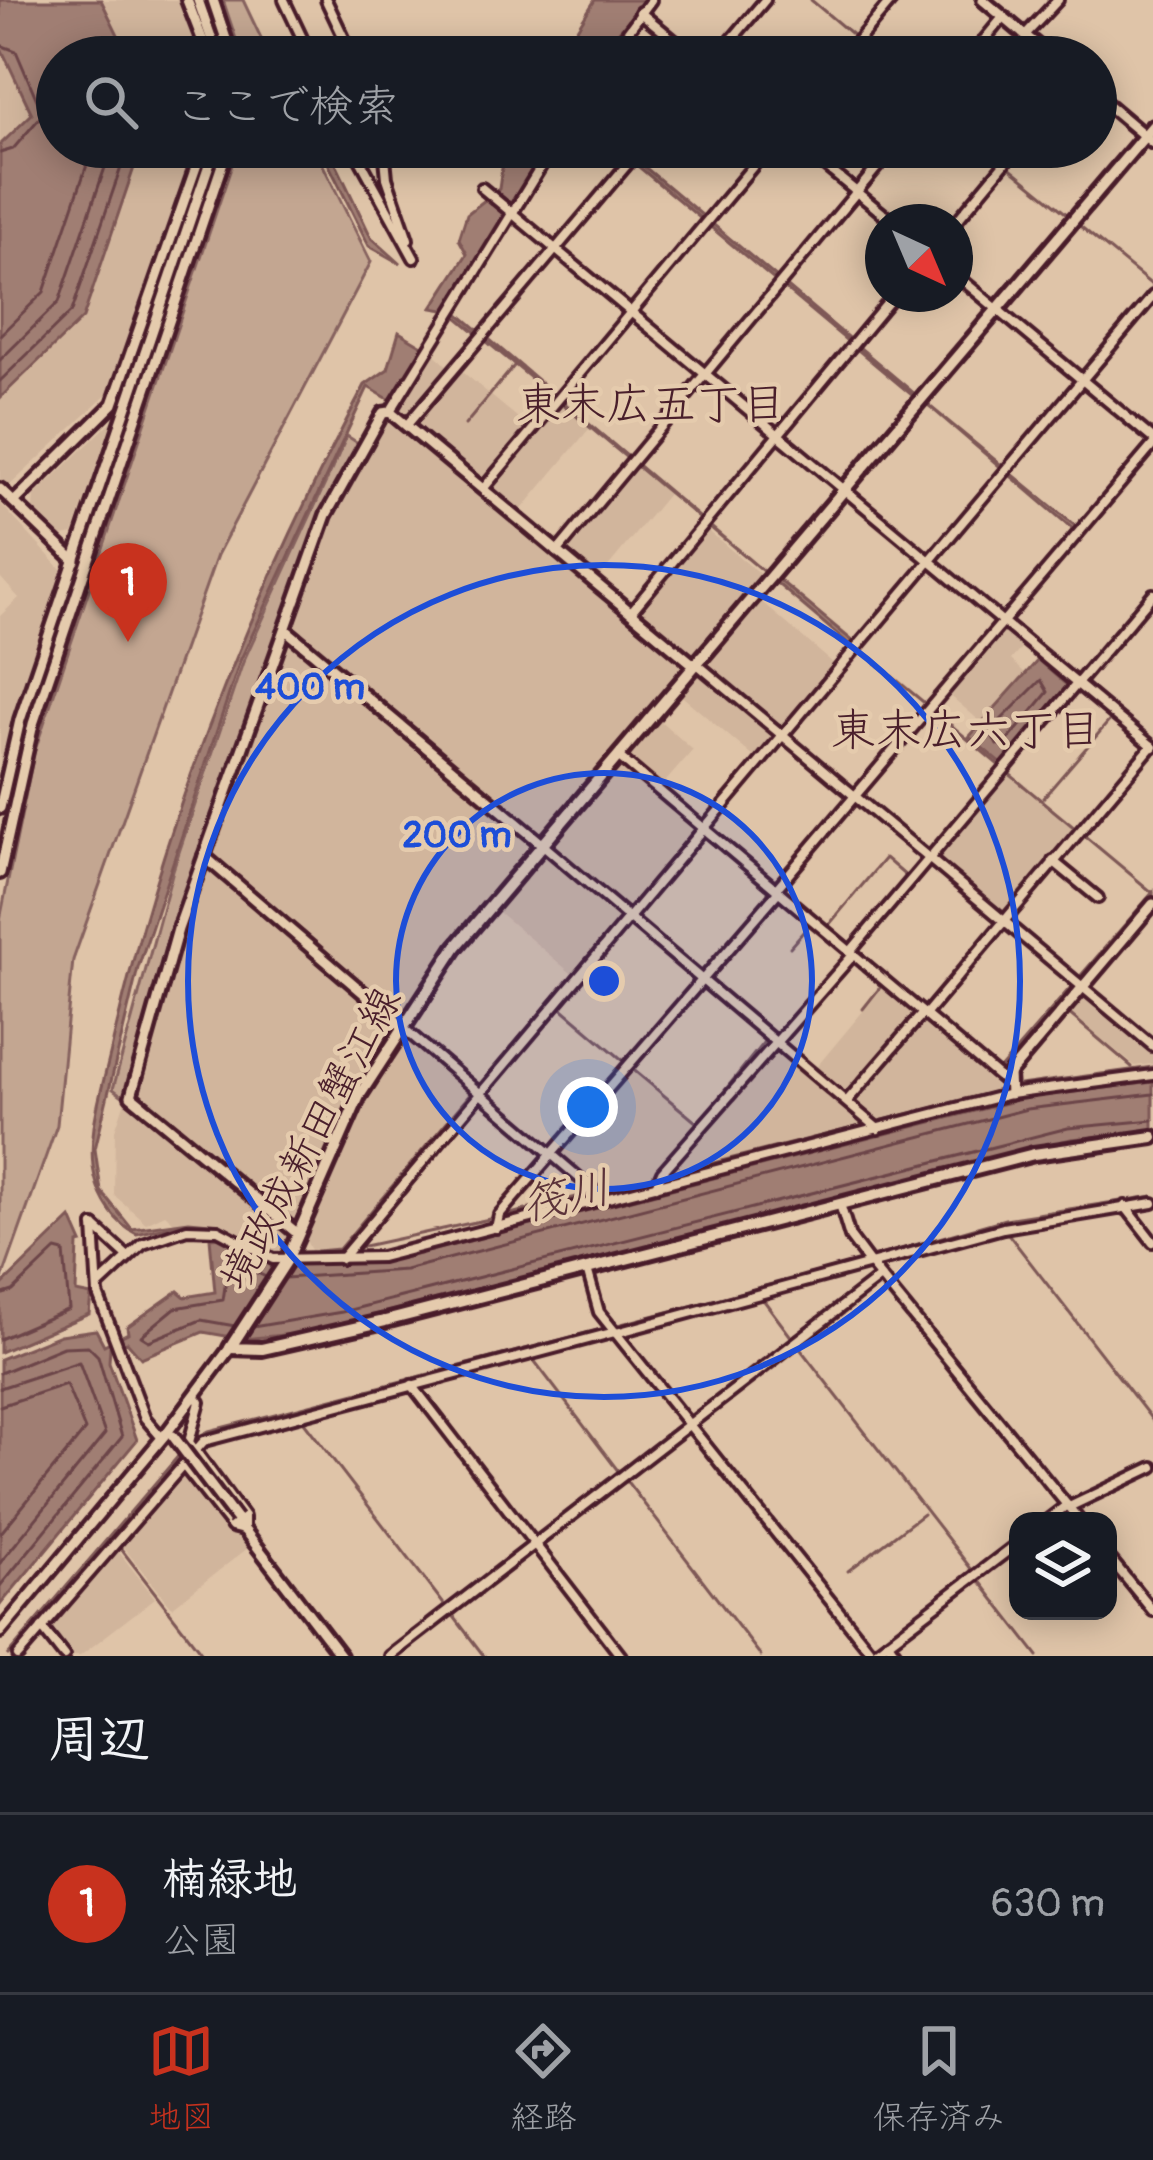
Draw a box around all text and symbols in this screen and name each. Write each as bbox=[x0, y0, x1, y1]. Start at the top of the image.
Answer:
search box bbox=[36, 36, 1117, 168]
icon: search bbox=[78, 69, 144, 135]
text: ここで検索 bbox=[174, 79, 399, 135]
north arrow bbox=[865, 204, 973, 312]
district label: 東末広五丁目 bbox=[516, 377, 786, 433]
pin: 1 bbox=[89, 543, 167, 642]
text: 400 m bbox=[255, 665, 365, 710]
district label: 東末広六丁目 bbox=[831, 703, 1101, 759]
text: 200 m bbox=[402, 813, 512, 858]
centre of rings bbox=[583, 960, 625, 1002]
street label: 境政成新田蟹江線 bbox=[209, 978, 413, 1299]
your location bbox=[558, 1077, 618, 1137]
water label: 筏川 bbox=[516, 1160, 617, 1234]
map controls bbox=[1009, 1512, 1117, 1620]
button: layers bbox=[1009, 1512, 1117, 1620]
text: 周辺 bbox=[48, 1708, 150, 1772]
text: 楠緑地 bbox=[162, 1852, 297, 1908]
text: 1 bbox=[79, 1879, 95, 1928]
text: 630 m bbox=[991, 1879, 1105, 1928]
text: 公園 bbox=[162, 1916, 240, 1965]
tab: 地図 bbox=[148, 2018, 214, 2138]
tab: 経路 bbox=[510, 2018, 576, 2138]
tab: 保存済み bbox=[873, 2018, 1005, 2138]

